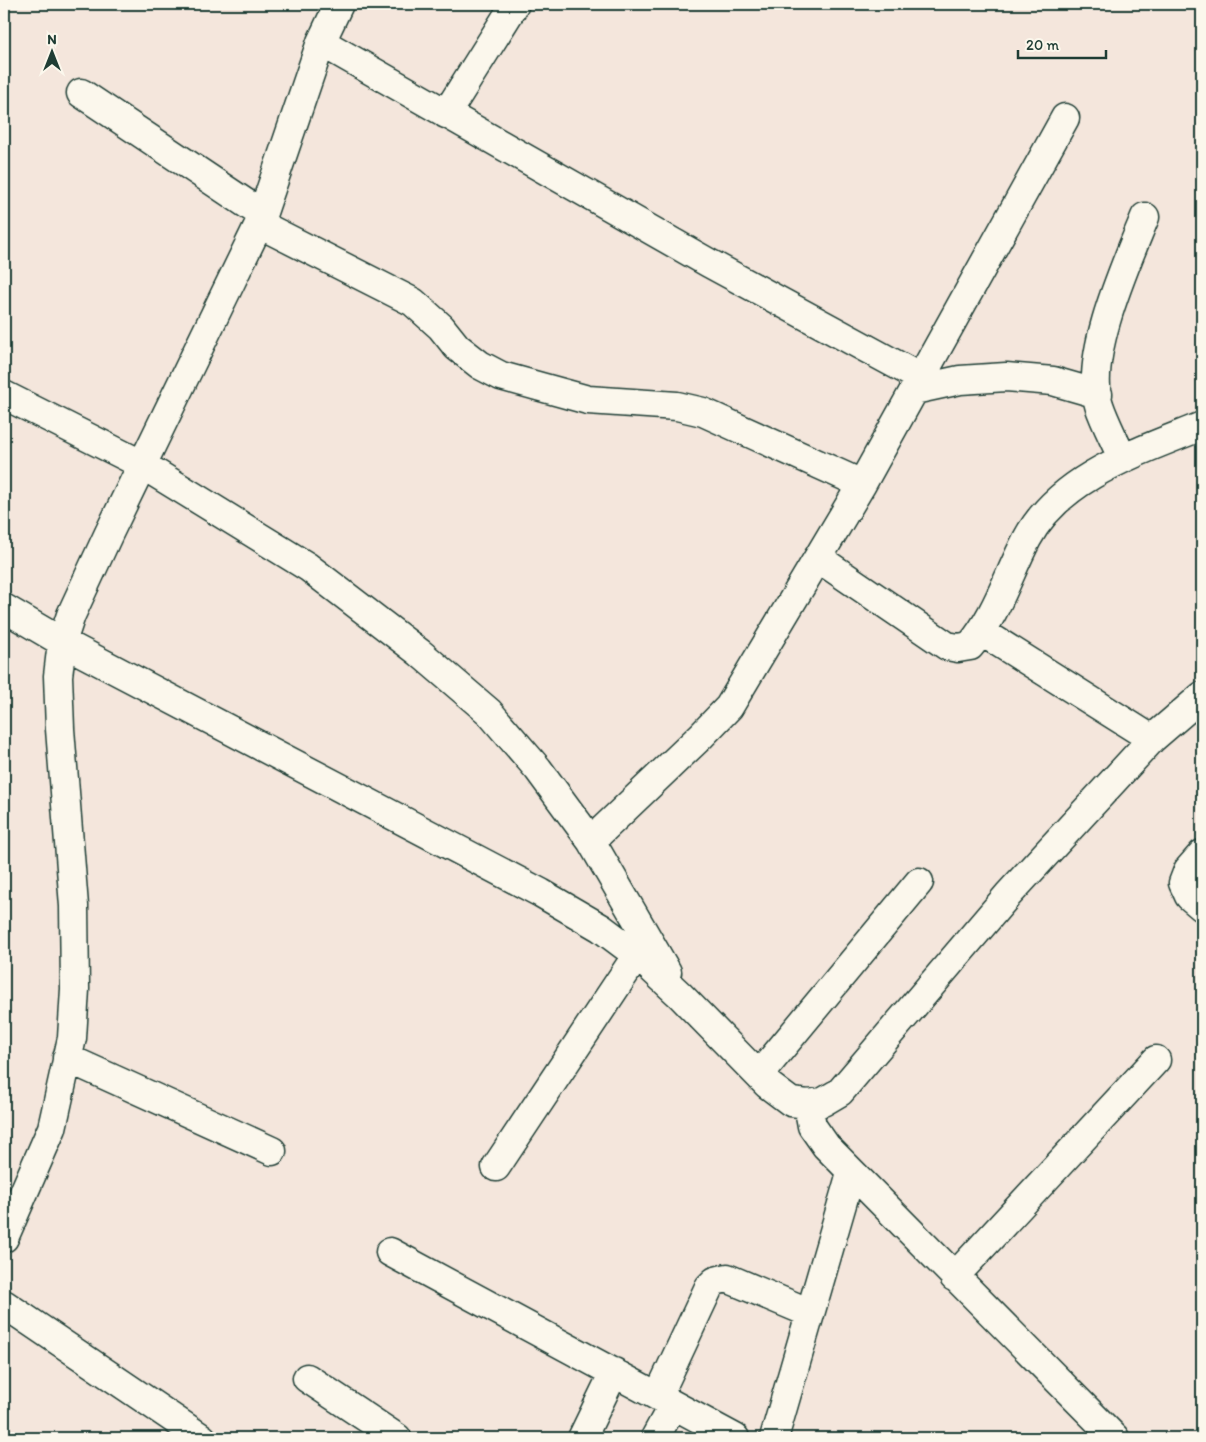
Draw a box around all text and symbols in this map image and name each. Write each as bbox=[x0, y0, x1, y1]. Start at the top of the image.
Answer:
north arrow bbox=[28, 28, 78, 78]
scale bar bbox=[1018, 28, 1106, 60]
text: N bbox=[47, 31, 57, 48]
text: 20 m bbox=[1026, 36, 1060, 54]

